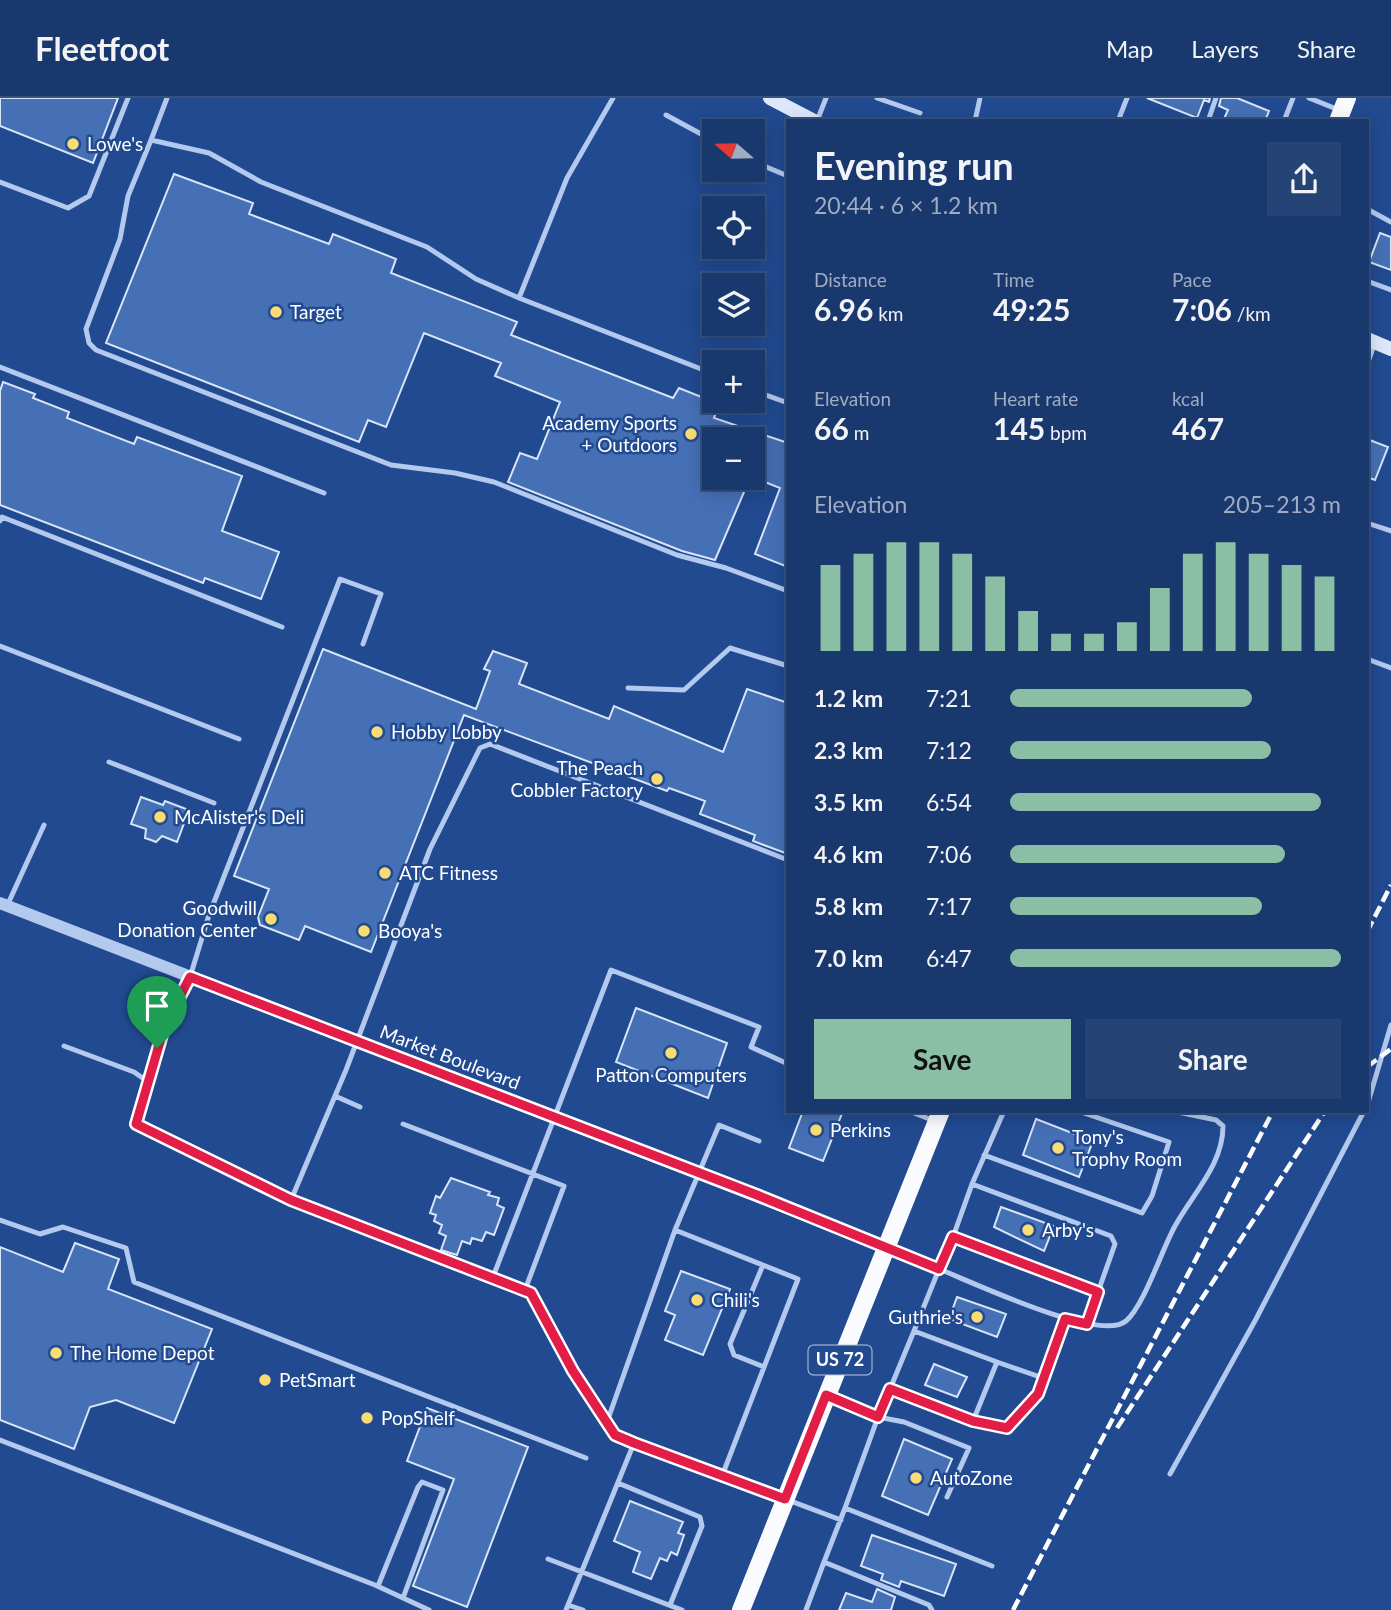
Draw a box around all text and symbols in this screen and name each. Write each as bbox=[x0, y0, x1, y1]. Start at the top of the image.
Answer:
text: Fleetfoot bbox=[35, 28, 169, 68]
text: Map bbox=[1106, 34, 1153, 63]
text: Layers bbox=[1191, 34, 1259, 63]
text: Share bbox=[1297, 34, 1356, 63]
north arrow bbox=[702, 119, 765, 182]
map controls bbox=[702, 119, 765, 490]
place label: Lowe's bbox=[87, 132, 143, 155]
marker: Lowe's bbox=[65, 136, 81, 152]
text: Evening run bbox=[814, 142, 1014, 188]
button: share bbox=[1267, 142, 1341, 216]
text: 20:44 · 6 × 1.2 km bbox=[814, 191, 998, 219]
button: locate bbox=[702, 196, 765, 259]
text: Distance bbox=[814, 268, 887, 291]
text: Time bbox=[993, 268, 1034, 291]
text: Pace bbox=[1172, 268, 1211, 291]
button: layers bbox=[702, 273, 765, 336]
text: 6.96 bbox=[814, 291, 873, 327]
text: 49:25 bbox=[993, 291, 1070, 327]
text: 7:06 bbox=[1172, 291, 1232, 327]
place label: Target bbox=[290, 300, 342, 323]
text: km bbox=[873, 302, 903, 325]
text: /km bbox=[1232, 302, 1271, 325]
marker: Target bbox=[268, 304, 284, 320]
button: + bbox=[702, 350, 765, 413]
text: Elevation bbox=[814, 387, 891, 410]
text: Heart rate bbox=[993, 387, 1078, 410]
text: kcal bbox=[1172, 387, 1204, 410]
text: 66 bbox=[814, 410, 849, 446]
text: 145 bbox=[993, 410, 1045, 446]
text: 467 bbox=[1172, 410, 1224, 446]
place label: Academy Sports + Outdoors bbox=[542, 411, 677, 456]
text: m bbox=[849, 421, 869, 444]
text: bpm bbox=[1045, 421, 1087, 444]
marker: Academy Sports + Outdoors bbox=[683, 426, 699, 442]
button: − bbox=[702, 427, 765, 490]
text: Elevation bbox=[814, 490, 907, 518]
text: 205–213 m bbox=[1223, 490, 1341, 518]
text: 1.2 km bbox=[814, 684, 883, 712]
text: 7:21 bbox=[926, 684, 972, 712]
place label: Hobby Lobby bbox=[391, 720, 502, 743]
marker: Hobby Lobby bbox=[369, 724, 385, 740]
text: 2.3 km bbox=[814, 736, 883, 764]
text: 7:12 bbox=[926, 736, 972, 764]
place label: The Peach Cobbler Factory bbox=[510, 756, 643, 801]
marker: The Peach Cobbler Factory bbox=[649, 771, 665, 787]
text: 3.5 km bbox=[814, 788, 883, 816]
text: 6:54 bbox=[926, 788, 972, 816]
place label: McAlister's Deli bbox=[174, 805, 304, 828]
marker: McAlister's Deli bbox=[152, 809, 168, 825]
text: 4.6 km bbox=[814, 840, 883, 868]
text: 7:06 bbox=[926, 840, 972, 868]
place label: ATC Fitness bbox=[399, 861, 498, 884]
marker: ATC Fitness bbox=[377, 865, 393, 881]
text: 5.8 km bbox=[814, 892, 883, 920]
text: 7:17 bbox=[926, 892, 972, 920]
place label: Goodwill Donation Center bbox=[117, 896, 257, 941]
marker: Goodwill Donation Center bbox=[263, 911, 279, 927]
place label: Booya's bbox=[378, 919, 442, 942]
marker: Booya's bbox=[356, 923, 372, 939]
text: 7.0 km bbox=[814, 944, 883, 972]
text: 6:47 bbox=[926, 944, 972, 972]
pin bbox=[127, 976, 187, 1048]
icon: arrive bbox=[138, 987, 176, 1025]
street label: Market Boulevard bbox=[377, 1019, 524, 1094]
button: Save bbox=[814, 1019, 1071, 1099]
button: Share bbox=[1085, 1019, 1341, 1099]
marker: Patton Computers bbox=[663, 1045, 679, 1061]
place label: Patton Computers bbox=[595, 1063, 747, 1086]
place label: Perkins bbox=[830, 1118, 891, 1141]
marker: Perkins bbox=[808, 1122, 824, 1138]
place label: Tony's Trophy Room bbox=[1072, 1125, 1182, 1170]
marker: Tony's Trophy Room bbox=[1050, 1140, 1066, 1156]
place label: Arby's bbox=[1042, 1218, 1094, 1241]
marker: Arby's bbox=[1020, 1222, 1036, 1238]
place label: Chili's bbox=[711, 1288, 760, 1311]
marker: Chili's bbox=[689, 1292, 705, 1308]
place label: Guthrie's bbox=[888, 1305, 963, 1328]
marker: Guthrie's bbox=[969, 1309, 985, 1325]
place label: The Home Depot bbox=[70, 1341, 215, 1364]
marker: The Home Depot bbox=[48, 1345, 64, 1361]
road number: US 72 bbox=[808, 1345, 872, 1374]
place label: PetSmart bbox=[279, 1368, 356, 1391]
marker: PetSmart bbox=[257, 1372, 273, 1388]
place label: PopShelf bbox=[381, 1406, 455, 1429]
marker: PopShelf bbox=[359, 1410, 375, 1426]
place label: AutoZone bbox=[930, 1466, 1013, 1489]
marker: AutoZone bbox=[908, 1470, 924, 1486]

